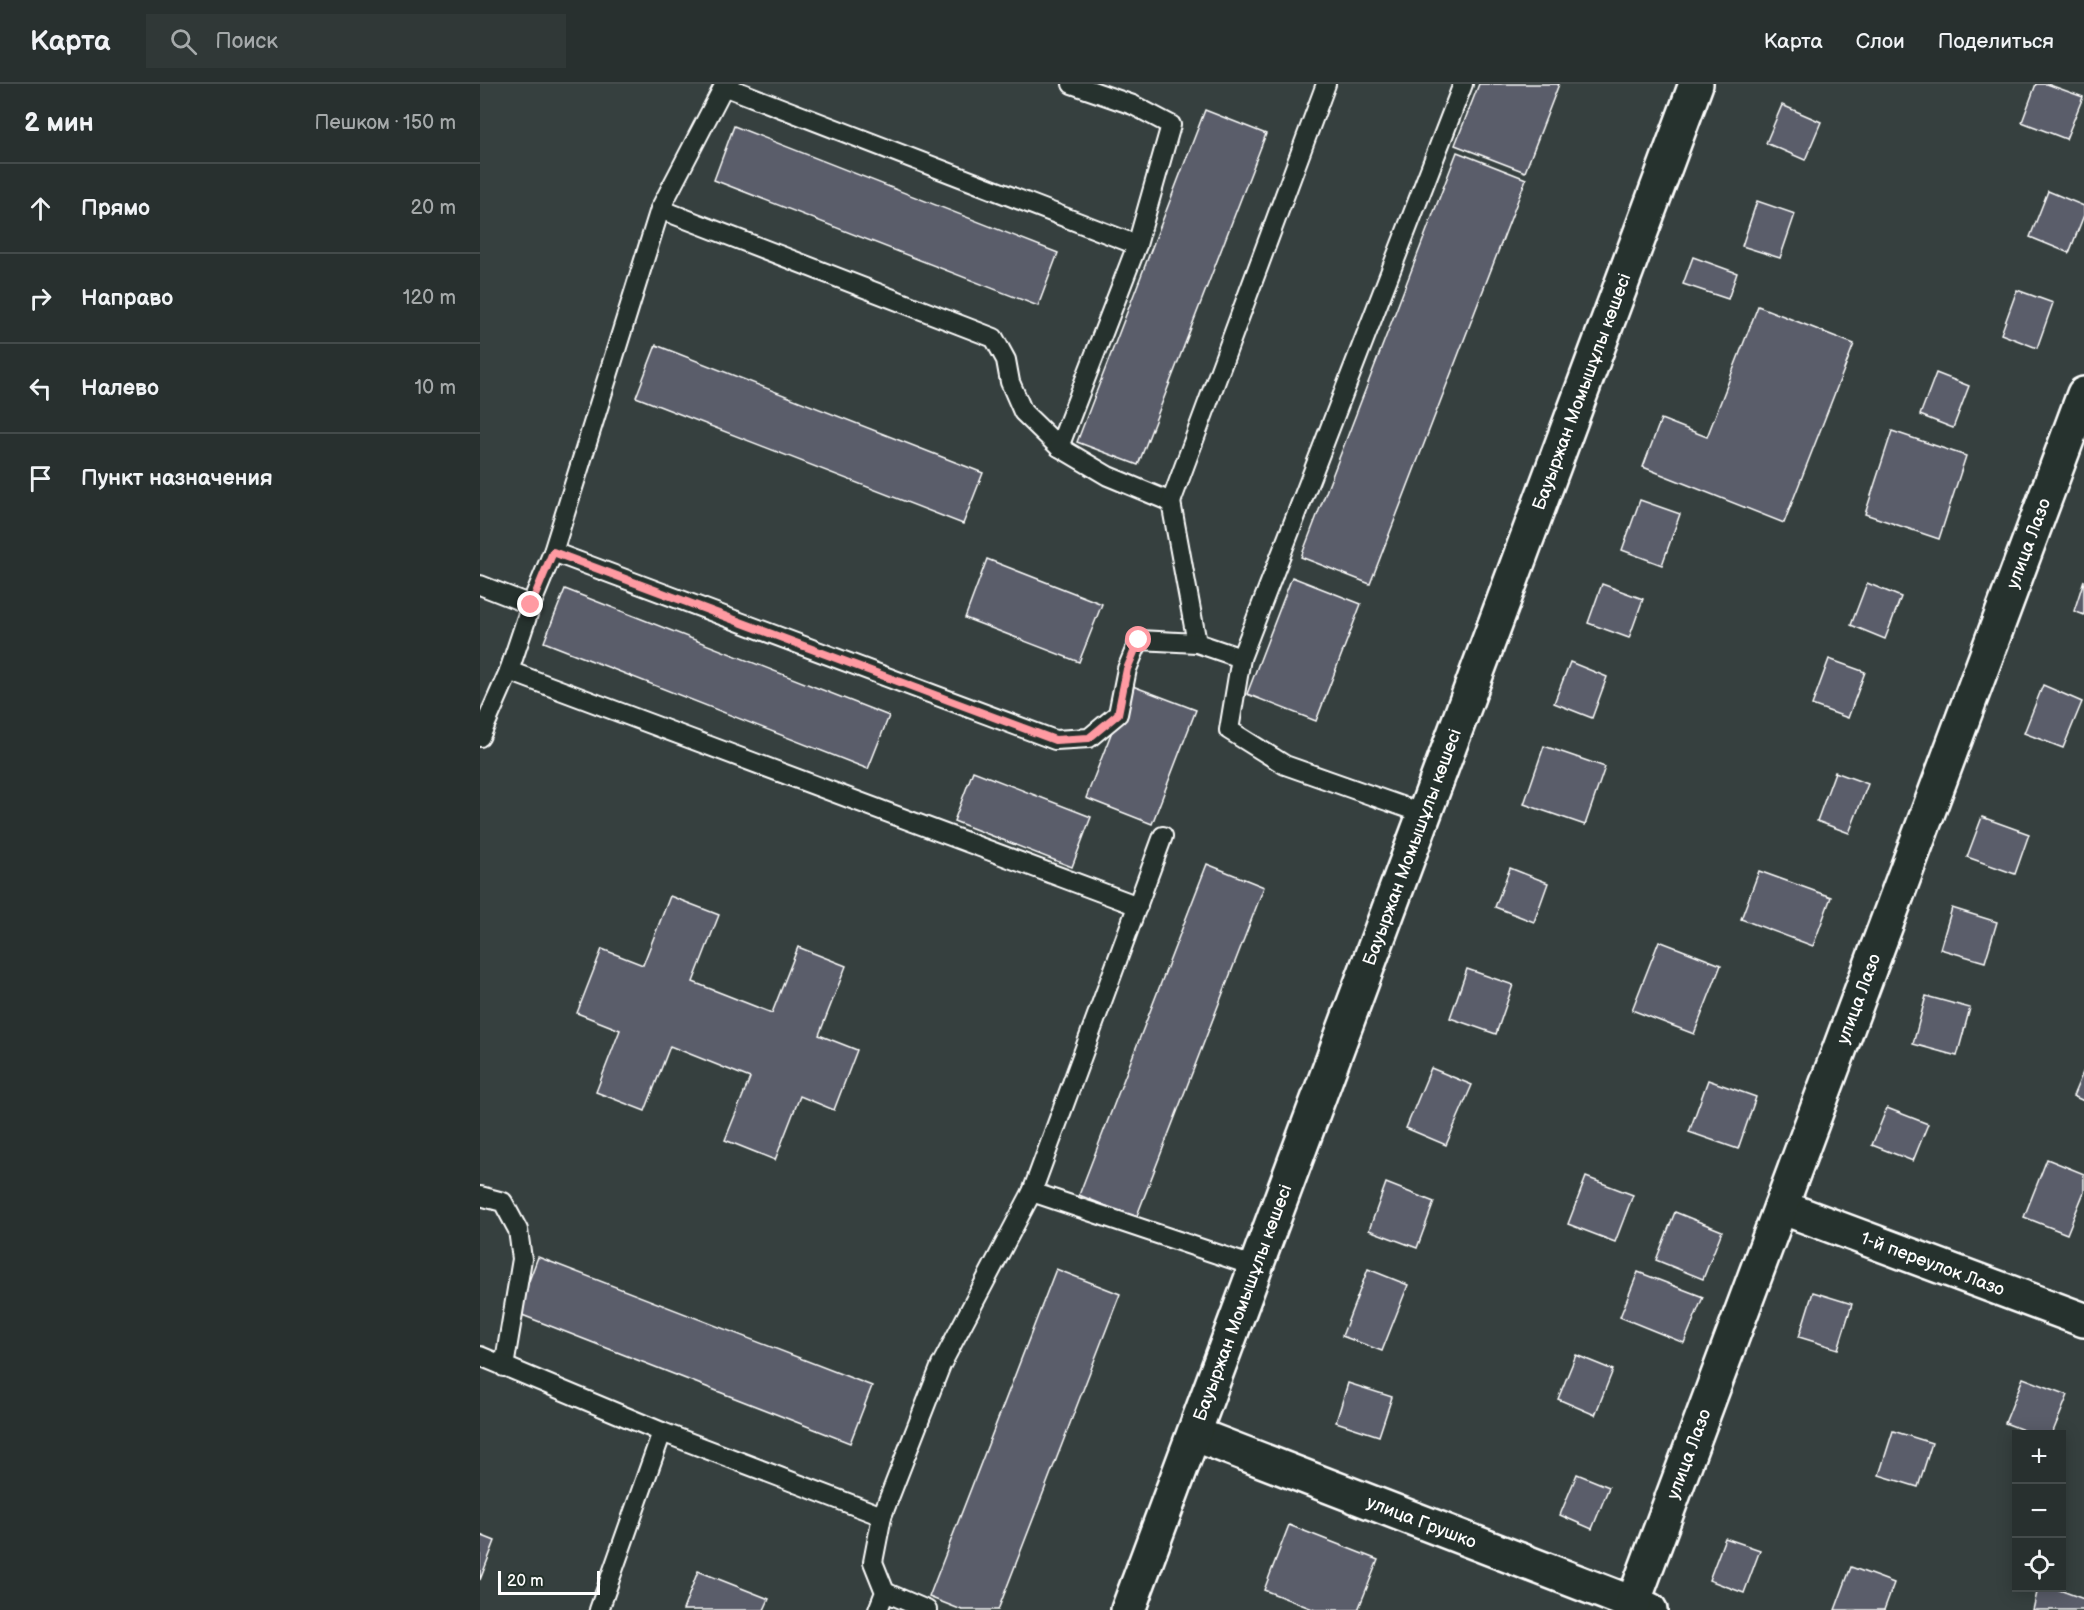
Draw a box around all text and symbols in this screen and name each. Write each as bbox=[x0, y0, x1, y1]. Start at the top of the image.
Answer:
search box bbox=[146, 14, 566, 68]
text: Карта bbox=[30, 25, 110, 58]
icon: search bbox=[167, 25, 200, 58]
text: Поиск bbox=[215, 28, 278, 55]
text: Карта bbox=[1764, 29, 1823, 54]
text: Слои bbox=[1856, 29, 1905, 54]
text: Поделиться bbox=[1938, 29, 2054, 54]
text: 2 мин bbox=[24, 108, 94, 139]
text: Пешком · 150 m bbox=[315, 111, 456, 135]
icon: ahead bbox=[24, 192, 57, 225]
text: Прямо bbox=[81, 195, 150, 222]
text: 20 m bbox=[411, 196, 456, 220]
street label: Бауыржан Момышұлы көшесі bbox=[1528, 271, 1636, 513]
icon: right bbox=[24, 282, 57, 315]
text: Направо bbox=[81, 285, 173, 312]
text: 120 m bbox=[403, 286, 456, 310]
icon: left bbox=[24, 372, 57, 405]
text: Налево bbox=[81, 375, 159, 402]
text: 10 m bbox=[415, 376, 456, 400]
icon: arrive bbox=[24, 462, 57, 495]
text: Пункт назначения bbox=[81, 465, 273, 492]
street label: улица Лазо bbox=[2002, 495, 2055, 592]
route end bbox=[517, 591, 543, 617]
route start bbox=[1125, 626, 1151, 652]
street label: Бауыржан Момышұлы көшесі bbox=[1359, 726, 1466, 969]
street label: улица Лазо bbox=[1832, 951, 1885, 1047]
street label: Бауыржан Момышұлы көшесі bbox=[1189, 1182, 1296, 1424]
street label: 1-й переулок Лазо bbox=[1858, 1228, 2007, 1300]
street label: улица Лазо bbox=[1663, 1406, 1715, 1502]
map controls bbox=[2012, 1430, 2066, 1592]
button: + bbox=[2012, 1430, 2066, 1484]
button: − bbox=[2012, 1484, 2066, 1538]
street label: улица Грушко bbox=[1364, 1492, 1479, 1553]
button: locate bbox=[2012, 1538, 2066, 1592]
scale bar bbox=[498, 1568, 600, 1596]
text: 20 m bbox=[507, 1572, 543, 1591]

